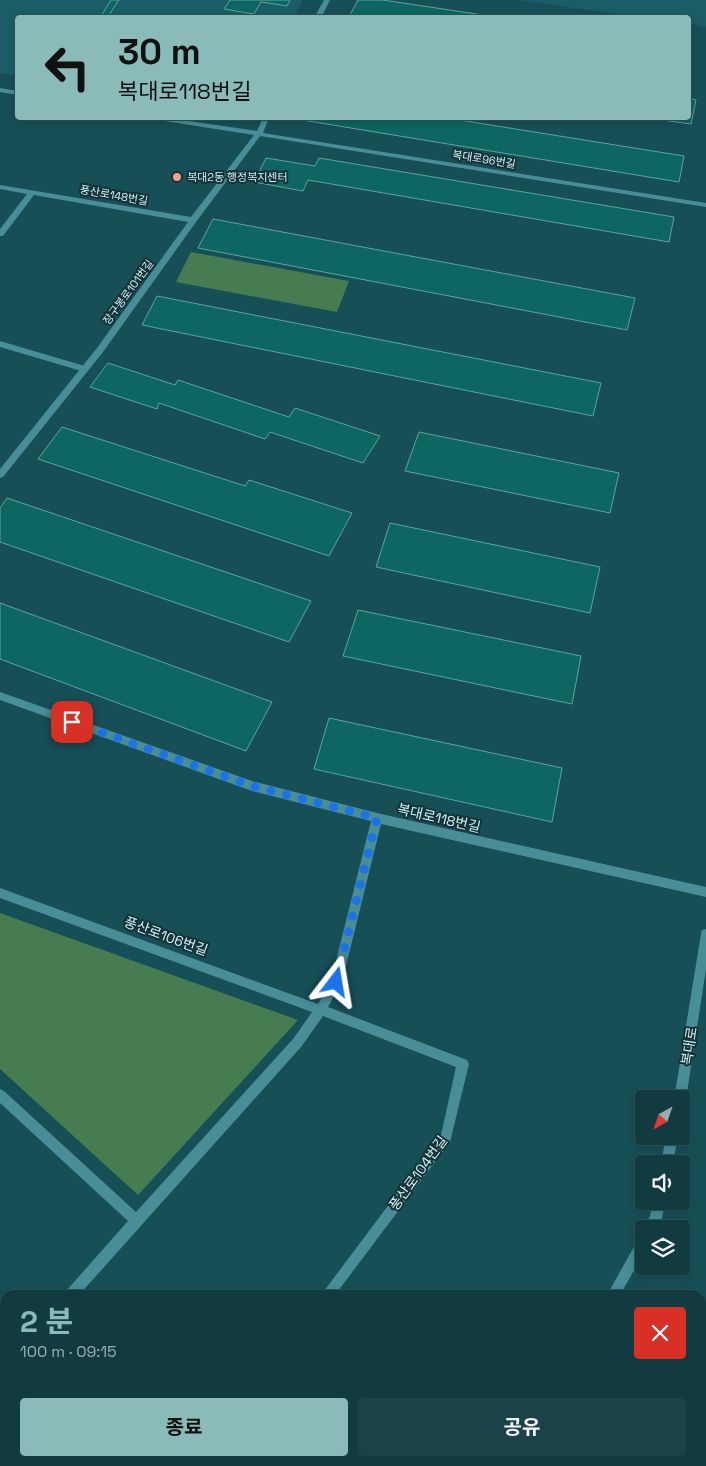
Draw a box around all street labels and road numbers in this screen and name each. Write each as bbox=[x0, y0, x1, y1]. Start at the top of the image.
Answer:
street label: 복대로96번길 bbox=[451, 147, 517, 171]
street label: 풍산로148번길 bbox=[79, 182, 149, 208]
street label: 장구봉로101번길 bbox=[100, 257, 156, 327]
street label: 복대로118번길 bbox=[396, 800, 482, 836]
street label: 풍산로106번길 bbox=[122, 913, 210, 959]
street label: 복대로 bbox=[677, 1025, 701, 1066]
street label: 풍산로104번길 bbox=[385, 1132, 451, 1214]

